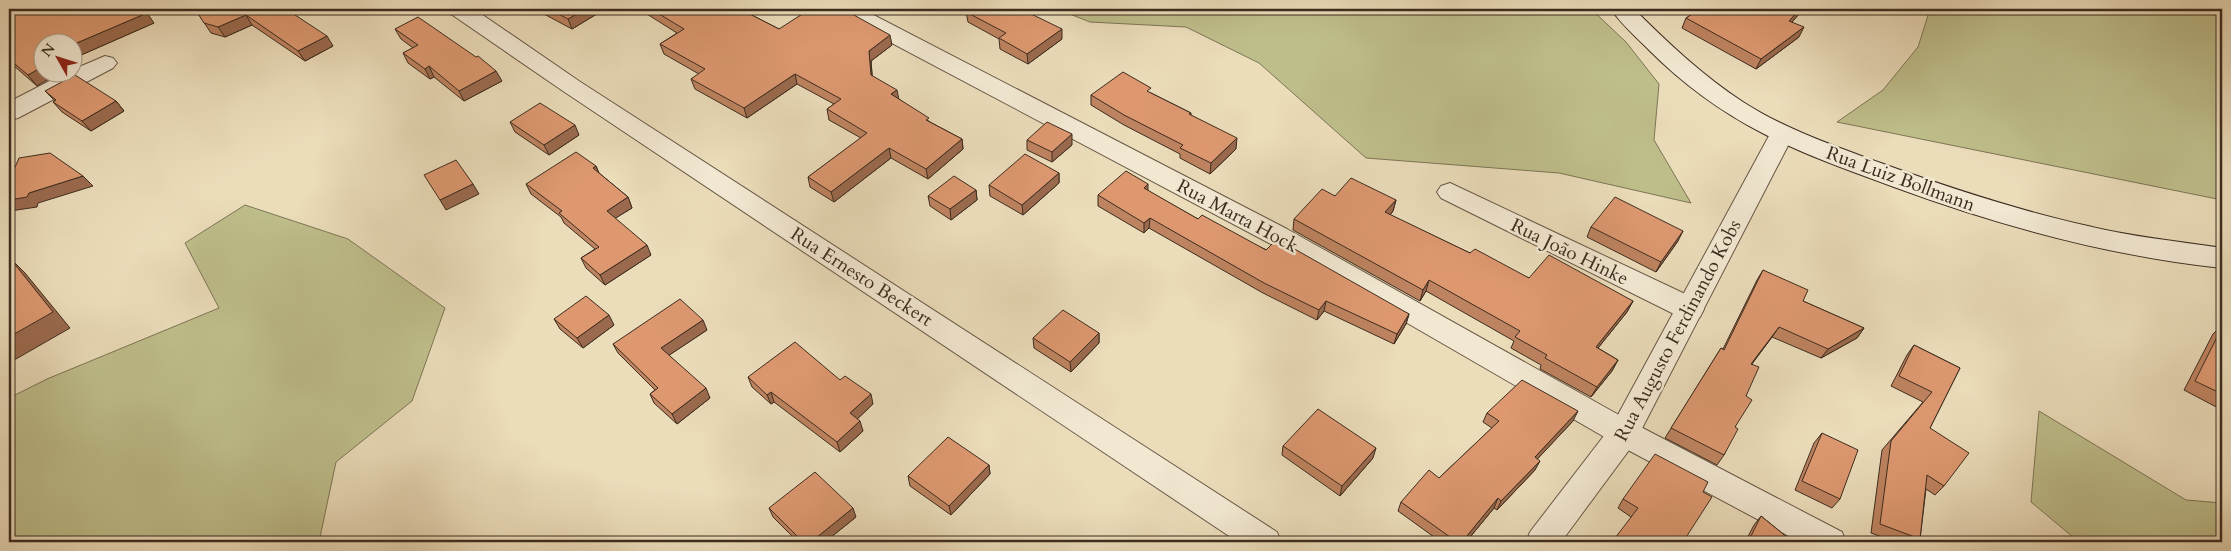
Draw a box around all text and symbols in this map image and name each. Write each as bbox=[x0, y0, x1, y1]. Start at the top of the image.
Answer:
north arrow bbox=[32, 32, 82, 82]
text: N bbox=[37, 39, 59, 61]
street label: Rua Luiz Bollmann bbox=[1823, 140, 1979, 218]
street label: Rua Marta Hock bbox=[1172, 173, 1304, 259]
street label: Rua João Hinke bbox=[1506, 212, 1633, 292]
street label: Rua Augusto Ferdinando Kobs bbox=[1608, 215, 1748, 446]
street label: Rua Ernesto Beckert bbox=[785, 221, 938, 333]

